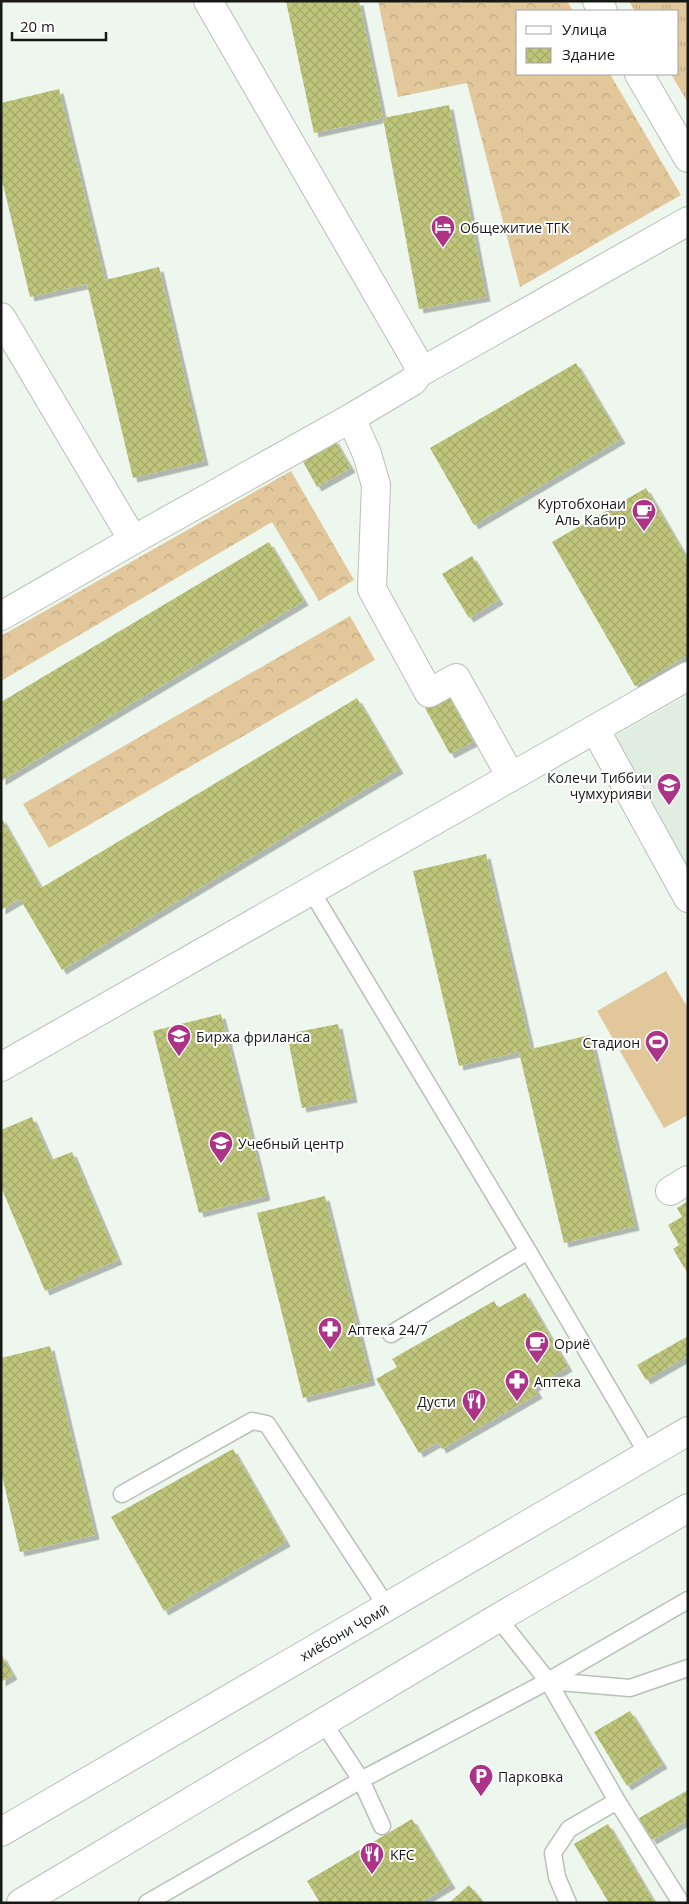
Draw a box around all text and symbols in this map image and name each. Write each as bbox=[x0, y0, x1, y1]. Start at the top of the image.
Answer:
scale bar bbox=[12, 10, 106, 42]
legend bbox=[516, 10, 679, 75]
text: 20 m bbox=[20, 16, 55, 36]
text: Улица bbox=[562, 19, 607, 39]
text: Здание bbox=[562, 44, 615, 64]
hotel icon: Общежитие ТГК bbox=[430, 214, 456, 248]
place label: Общежитие ТГК bbox=[460, 218, 570, 237]
place label: Куртобхонаи Аль Кабир bbox=[537, 494, 626, 529]
cafe icon: Куртобхонаи Аль Кабир bbox=[631, 498, 657, 532]
place label: Колечи Тиббии чумхурияви bbox=[547, 768, 652, 803]
school or university icon: Колечи Тиббии чумхурияви bbox=[656, 772, 682, 806]
school or university icon: Биржа фриланса bbox=[166, 1023, 192, 1057]
place label: Биржа фриланса bbox=[196, 1027, 310, 1046]
sports icon: Стадион bbox=[644, 1029, 670, 1063]
place label: Стадион bbox=[583, 1033, 640, 1052]
school or university icon: Учебный центр bbox=[208, 1130, 234, 1164]
place label: Учебный центр bbox=[238, 1134, 344, 1153]
pharmacy icon: Аптека 24/7 bbox=[317, 1316, 343, 1350]
place label: Аптека 24/7 bbox=[348, 1320, 428, 1339]
cafe icon: Ориё bbox=[524, 1330, 550, 1364]
place label: Ориё bbox=[554, 1334, 590, 1353]
pharmacy icon: Аптека bbox=[504, 1368, 530, 1402]
place label: Аптека bbox=[534, 1372, 581, 1391]
restaurant icon: Дусти bbox=[461, 1388, 487, 1422]
place label: Дусти bbox=[417, 1392, 456, 1411]
street label: хиёбони Ҷомӣ bbox=[296, 1599, 392, 1665]
parking icon: Парковка bbox=[468, 1763, 494, 1797]
place label: Парковка bbox=[498, 1767, 563, 1786]
restaurant icon: KFC bbox=[359, 1841, 385, 1875]
place label: KFC bbox=[390, 1845, 415, 1864]

